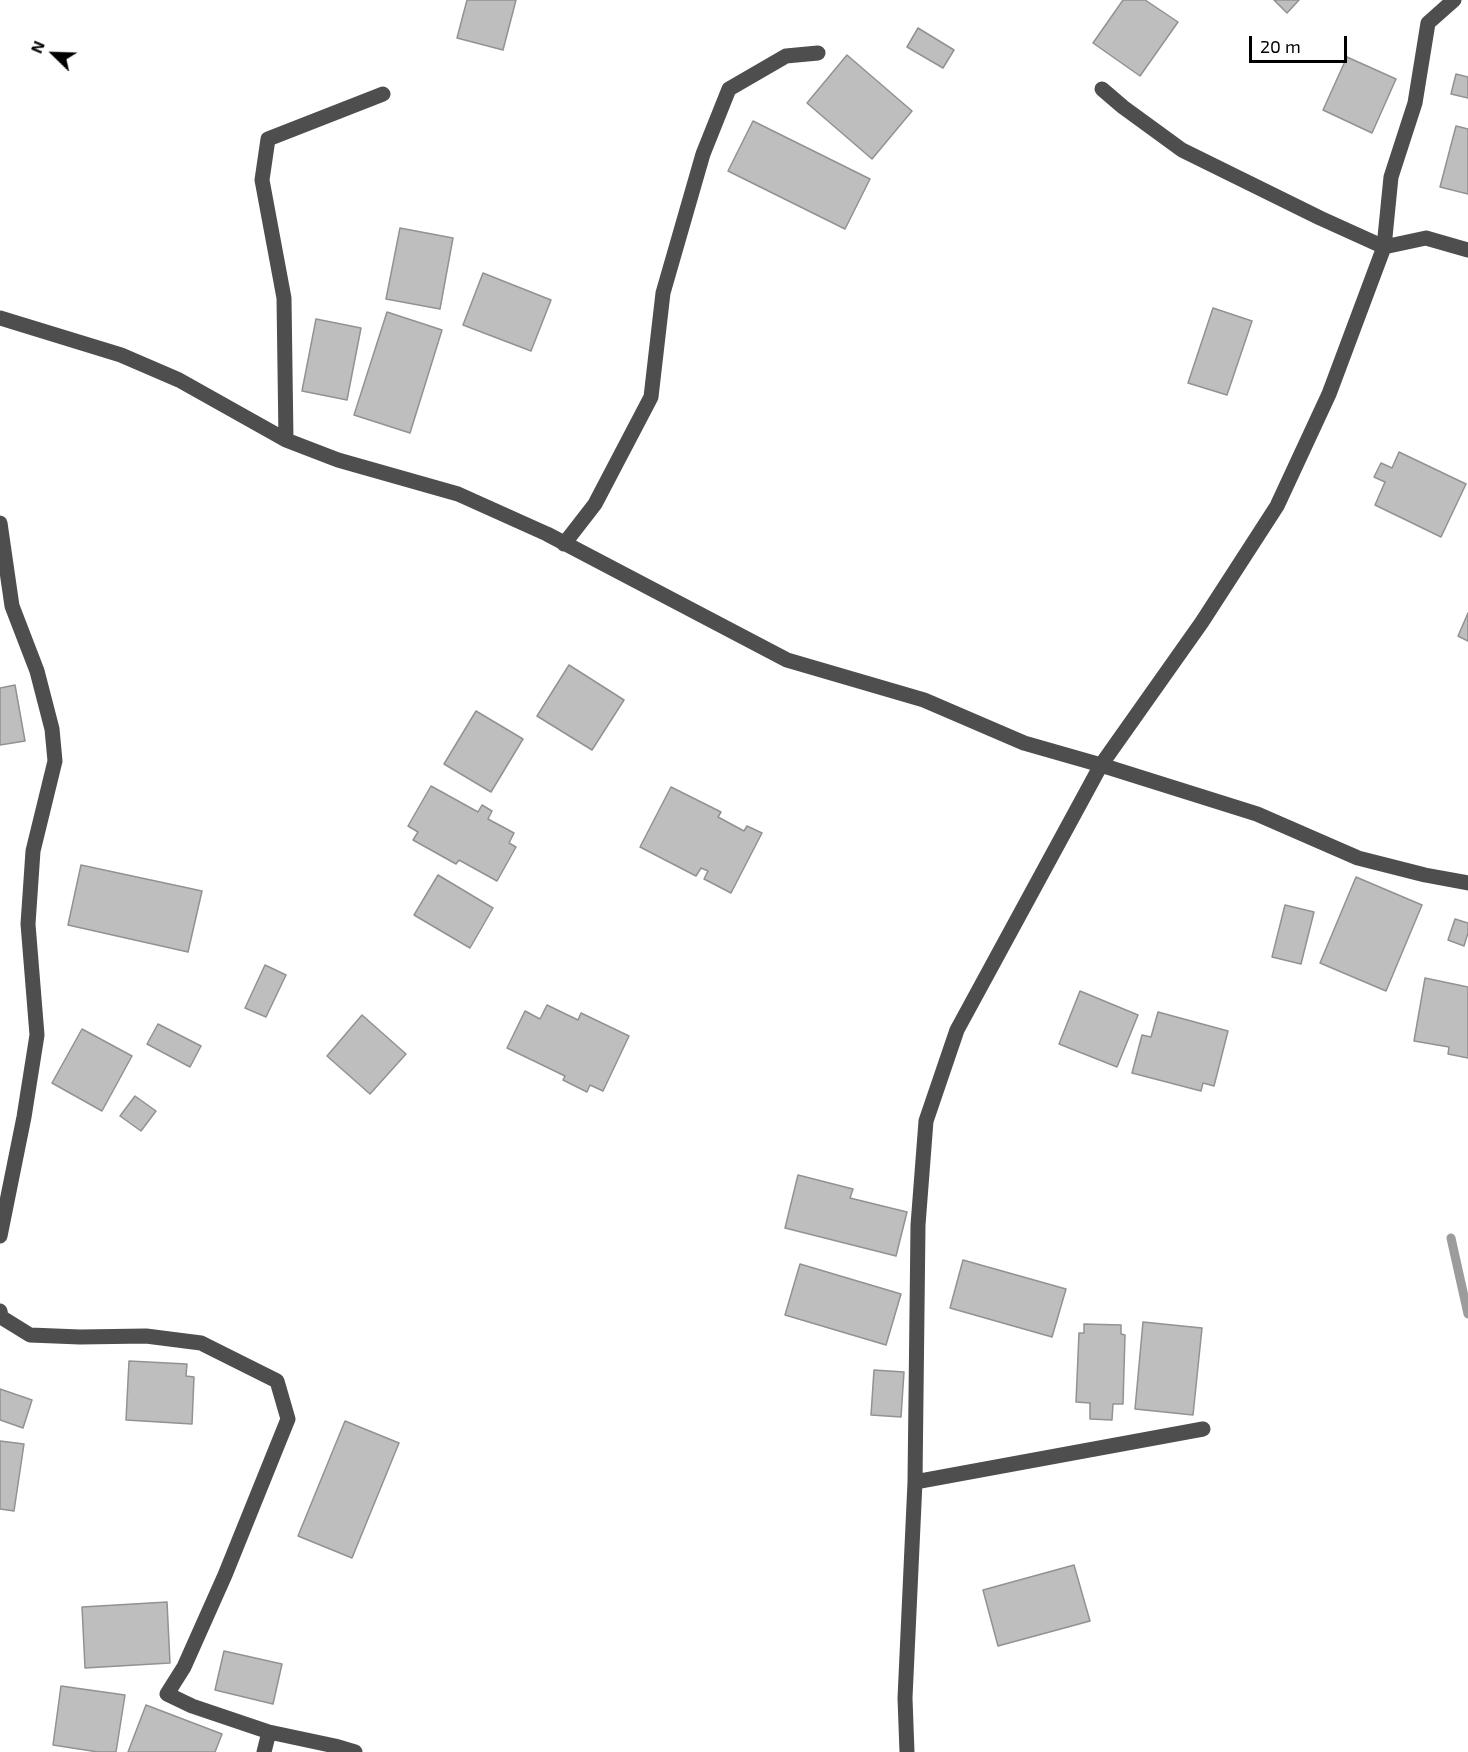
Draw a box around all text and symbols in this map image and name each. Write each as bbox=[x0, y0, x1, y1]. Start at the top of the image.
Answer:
north arrow bbox=[24, 24, 84, 84]
scale bar bbox=[1252, 24, 1350, 62]
text: 20 m bbox=[1260, 35, 1301, 57]
text: N bbox=[26, 38, 48, 56]

